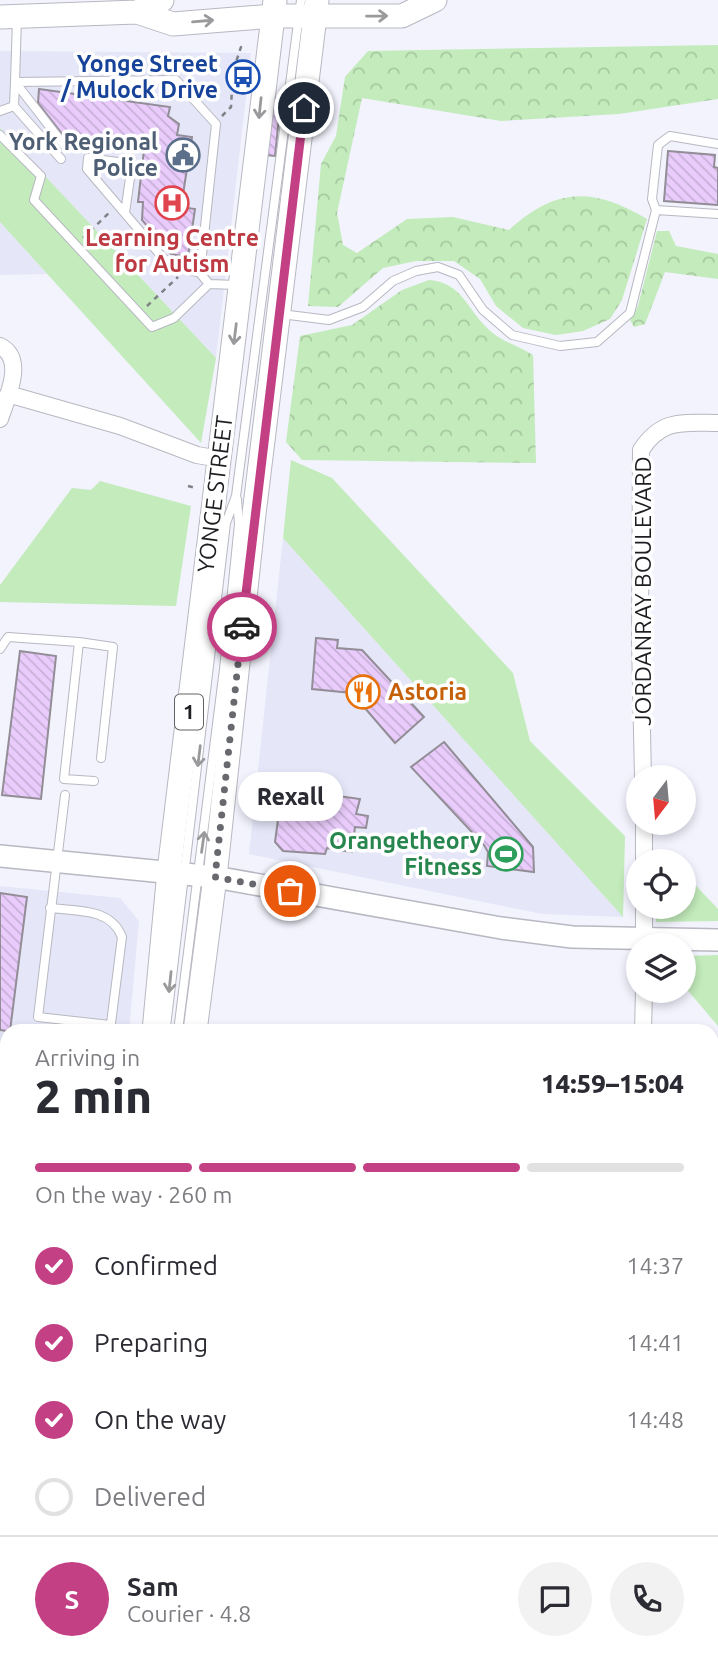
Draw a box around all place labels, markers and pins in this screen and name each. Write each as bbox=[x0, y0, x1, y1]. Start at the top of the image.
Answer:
place label: Yonge Street / Mulock Drive bbox=[60, 51, 218, 102]
bus stop icon: Yonge Street / Mulock Drive bbox=[224, 58, 262, 96]
pin bbox=[274, 78, 334, 138]
place label: York Regional Police bbox=[9, 129, 158, 180]
public building icon: York Regional Police bbox=[164, 136, 202, 174]
hospital icon: Learning Centre for Autism bbox=[153, 184, 191, 222]
place label: Learning Centre for Autism bbox=[85, 225, 259, 276]
restaurant icon: Astoria bbox=[344, 673, 382, 711]
place label: Astoria bbox=[388, 679, 467, 704]
callout: Rexall bbox=[238, 772, 342, 821]
place label: Orangetheory Fitness bbox=[329, 828, 482, 879]
sports icon: Orangetheory Fitness bbox=[487, 835, 525, 873]
pin bbox=[260, 861, 320, 921]

